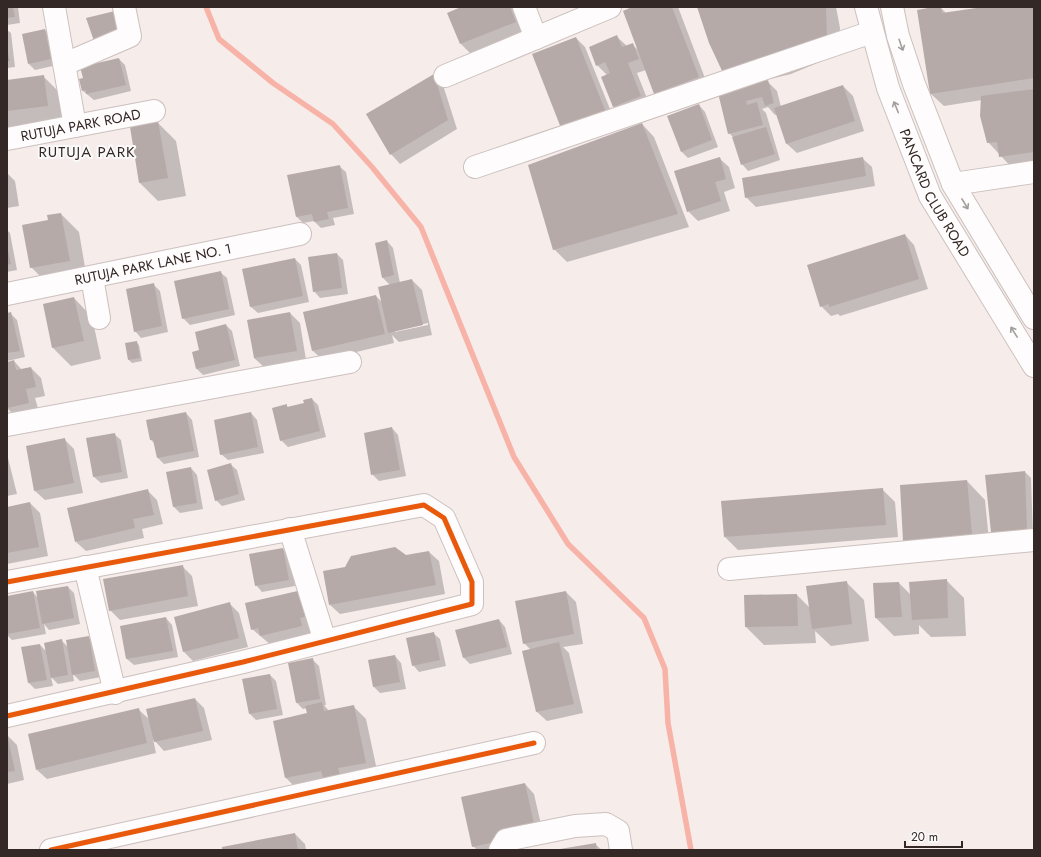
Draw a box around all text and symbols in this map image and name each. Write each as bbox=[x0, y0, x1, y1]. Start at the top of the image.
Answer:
one-way arrow bbox=[898, 38, 905, 51]
one-way arrow bbox=[891, 101, 899, 113]
street label: RUTUJA PARK ROAD bbox=[19, 104, 142, 146]
street label: PANCARD CLUB ROAD bbox=[895, 126, 975, 261]
district label: RUTUJA PARK bbox=[38, 141, 136, 163]
one-way arrow bbox=[962, 198, 970, 210]
street label: RUTUJA PARK LANE NO. 1 bbox=[73, 238, 233, 290]
one-way arrow bbox=[1009, 327, 1018, 338]
scale bar bbox=[905, 823, 962, 849]
text: 20 m bbox=[911, 828, 938, 846]

